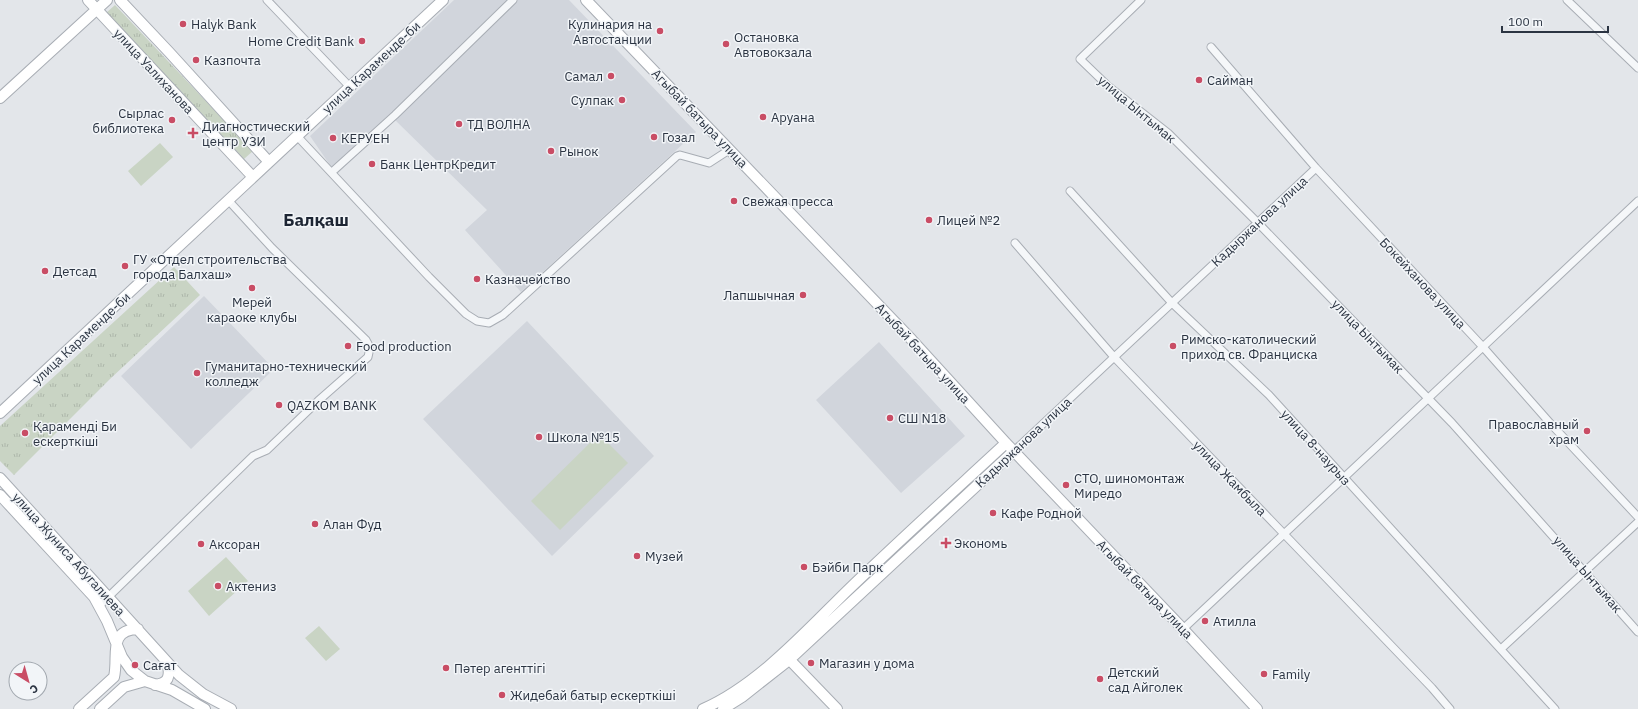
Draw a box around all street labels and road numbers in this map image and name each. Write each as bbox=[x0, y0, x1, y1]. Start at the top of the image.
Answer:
street label: улица Караменде-би bbox=[319, 17, 424, 117]
street label: улица Уалиханова bbox=[110, 25, 198, 118]
street label: Агыбай батыра улица bbox=[648, 65, 751, 172]
street label: улица Ынтымак bbox=[1094, 72, 1179, 147]
street label: Кадыржанова улица bbox=[1208, 172, 1311, 270]
street label: Бокейханова улица bbox=[1376, 234, 1469, 333]
street label: улица Караменде-би bbox=[29, 288, 134, 388]
street label: улица Ынтымак bbox=[1328, 296, 1407, 377]
street label: Агыбай батыра улица bbox=[872, 299, 974, 407]
street label: Кадыржанова улица bbox=[972, 393, 1075, 491]
street label: улица 8-наурыз bbox=[1277, 406, 1354, 489]
street label: улица Жамбыла bbox=[1189, 437, 1270, 520]
street label: улица Жуниса Абугалиева bbox=[9, 489, 129, 620]
street label: улица Ынтымак bbox=[1549, 532, 1626, 616]
street label: Агыбай батыра улица bbox=[1093, 536, 1196, 643]

